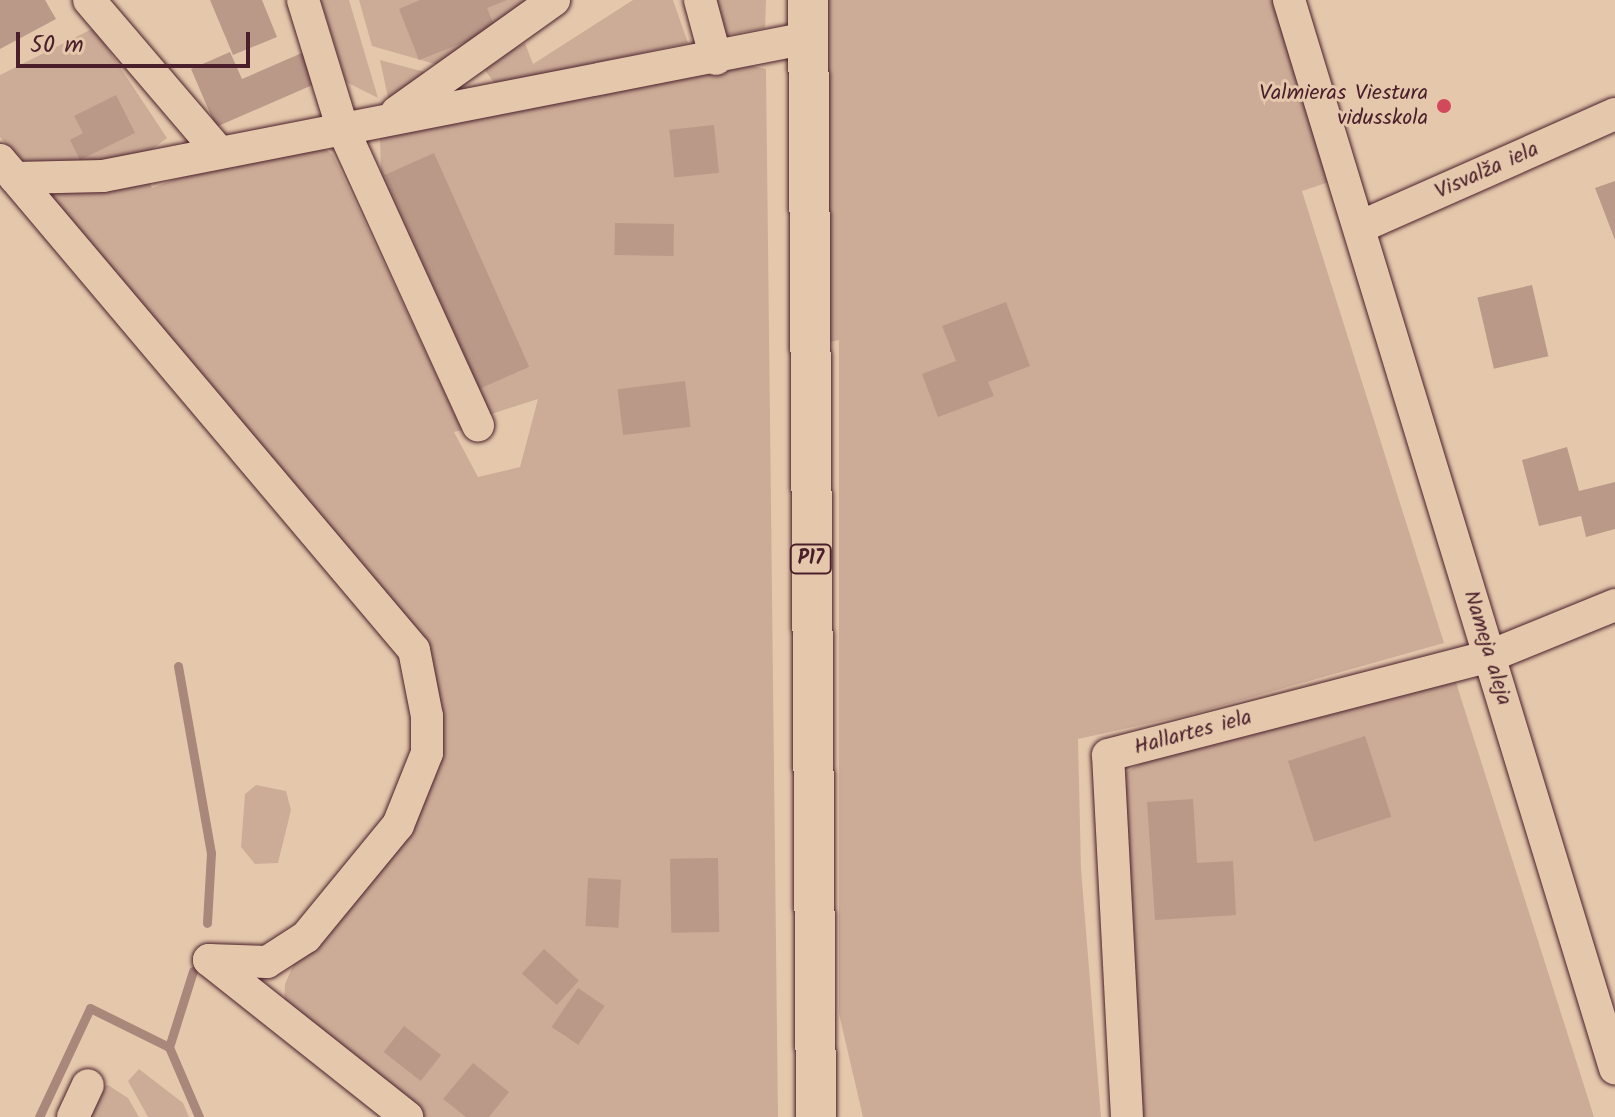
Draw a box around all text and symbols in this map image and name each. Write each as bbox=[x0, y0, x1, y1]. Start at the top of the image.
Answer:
scale bar bbox=[20, 16, 254, 66]
text: 50 m bbox=[30, 26, 84, 65]
place label: Valmieras Viestura vidusskola bbox=[1259, 80, 1428, 132]
marker: Valmieras Viestura vidusskola bbox=[1435, 97, 1453, 115]
street label: Visvalža iela bbox=[1431, 136, 1543, 206]
road number: P17 bbox=[789, 543, 833, 575]
street label: Nameja aleja bbox=[1457, 587, 1517, 709]
street label: Hallartes iela bbox=[1131, 705, 1255, 761]

